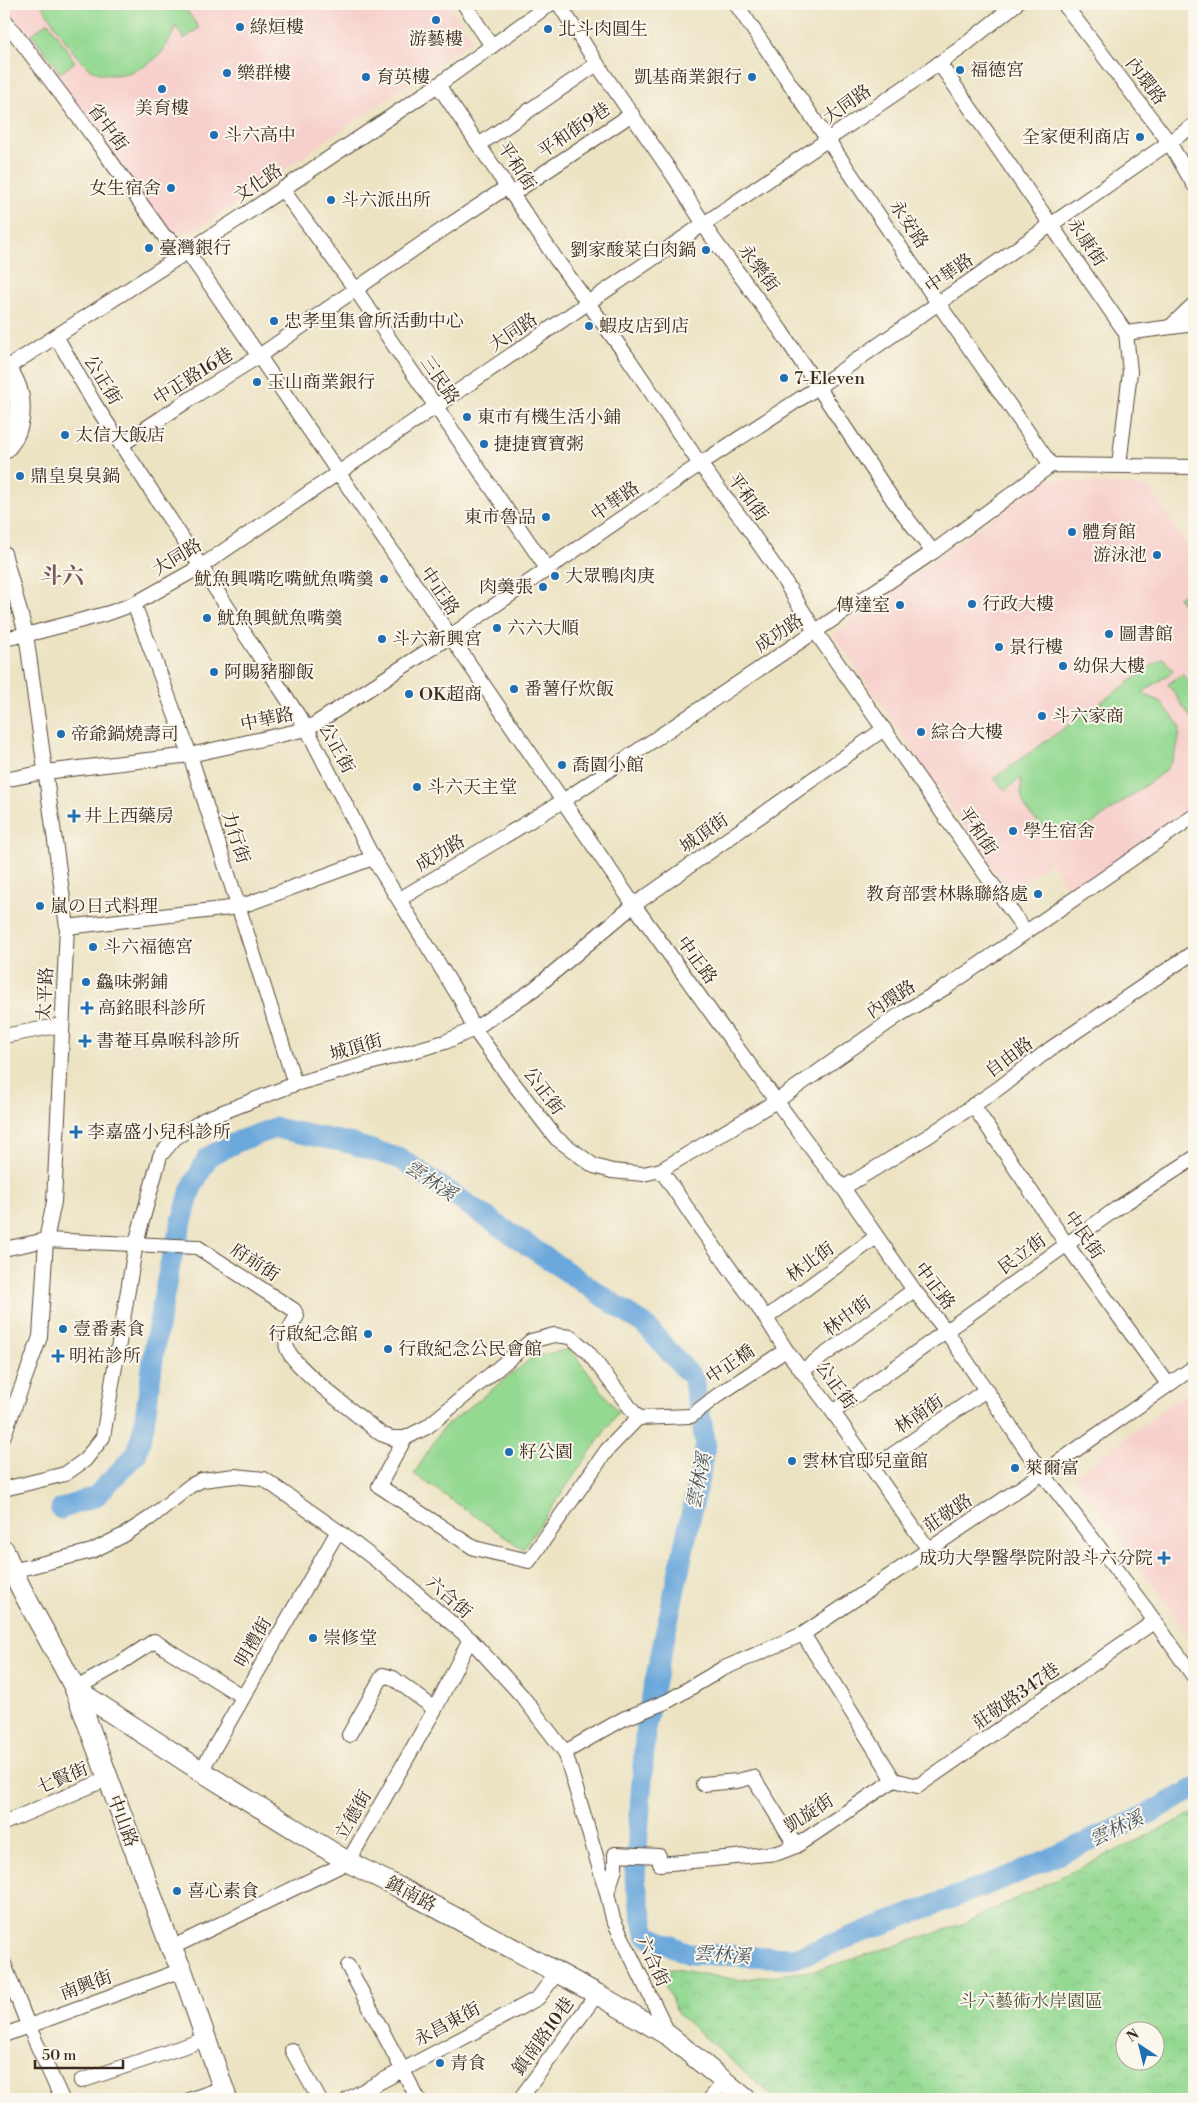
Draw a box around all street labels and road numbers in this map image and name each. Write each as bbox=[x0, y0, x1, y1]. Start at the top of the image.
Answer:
street label: 內環路 bbox=[1120, 53, 1171, 110]
street label: 大同路 bbox=[819, 80, 876, 129]
street label: 平和街9巷 bbox=[533, 98, 615, 163]
street label: 省中街 bbox=[82, 99, 133, 156]
street label: 平和街 bbox=[492, 137, 541, 195]
street label: 文化路 bbox=[229, 159, 287, 208]
street label: 永安路 bbox=[884, 195, 933, 253]
street label: 永康街 bbox=[1062, 213, 1111, 271]
street label: 永樂街 bbox=[733, 240, 784, 297]
street label: 中華路 bbox=[921, 249, 978, 298]
street label: 大同路 bbox=[484, 308, 542, 357]
street label: 中正路16巷 bbox=[149, 343, 238, 410]
street label: 公正街 bbox=[79, 351, 126, 409]
street label: 三民路 bbox=[415, 351, 464, 409]
street label: 平和街 bbox=[722, 469, 773, 526]
street label: 中華路 bbox=[587, 477, 644, 526]
street label: 大同路 bbox=[148, 534, 206, 581]
street label: 中正路 bbox=[415, 562, 464, 620]
street label: 成功路 bbox=[750, 609, 808, 658]
street label: 中華路 bbox=[238, 703, 296, 736]
street label: 公正街 bbox=[314, 719, 359, 777]
street label: 平和街 bbox=[953, 802, 1002, 860]
street label: 力行街 bbox=[216, 808, 255, 866]
street label: 城頂街 bbox=[676, 809, 733, 858]
street label: 成功路 bbox=[411, 830, 469, 877]
street label: 中正路 bbox=[671, 932, 722, 989]
street label: 太平路 bbox=[33, 966, 58, 1022]
street label: 內環路 bbox=[862, 975, 920, 1024]
street label: 城頂街 bbox=[327, 1029, 385, 1066]
street label: 自由路 bbox=[981, 1032, 1038, 1083]
street label: 公正街 bbox=[518, 1063, 569, 1120]
street label: 中民街 bbox=[1059, 1207, 1108, 1264]
street label: 民立街 bbox=[994, 1229, 1051, 1280]
street label: 林北街 bbox=[782, 1237, 839, 1288]
street label: 府前街 bbox=[226, 1238, 284, 1287]
street label: 中正路 bbox=[909, 1258, 960, 1315]
street label: 林中街 bbox=[819, 1291, 876, 1342]
street label: 中正橋 bbox=[701, 1340, 759, 1389]
street label: 公正街 bbox=[810, 1357, 861, 1414]
street label: 林南街 bbox=[890, 1390, 948, 1439]
street label: 莊敬路 bbox=[919, 1489, 977, 1538]
street label: 六合街 bbox=[421, 1571, 477, 1624]
street label: 明禮街 bbox=[230, 1613, 277, 1671]
street label: 莊敬路347巷 bbox=[968, 1658, 1064, 1735]
street label: 七賢街 bbox=[33, 1757, 92, 1800]
street label: 立德街 bbox=[330, 1786, 377, 1844]
street label: 凱旋街 bbox=[780, 1789, 838, 1838]
street label: 中山路 bbox=[102, 1792, 143, 1851]
street label: 鎮南路 bbox=[382, 1872, 440, 1917]
street label: 六合街 bbox=[631, 1932, 674, 1991]
street label: 南興街 bbox=[57, 1965, 115, 2006]
street label: 鎮南路10巷 bbox=[507, 1993, 579, 2080]
street label: 永昌東街 bbox=[410, 1997, 484, 2051]

